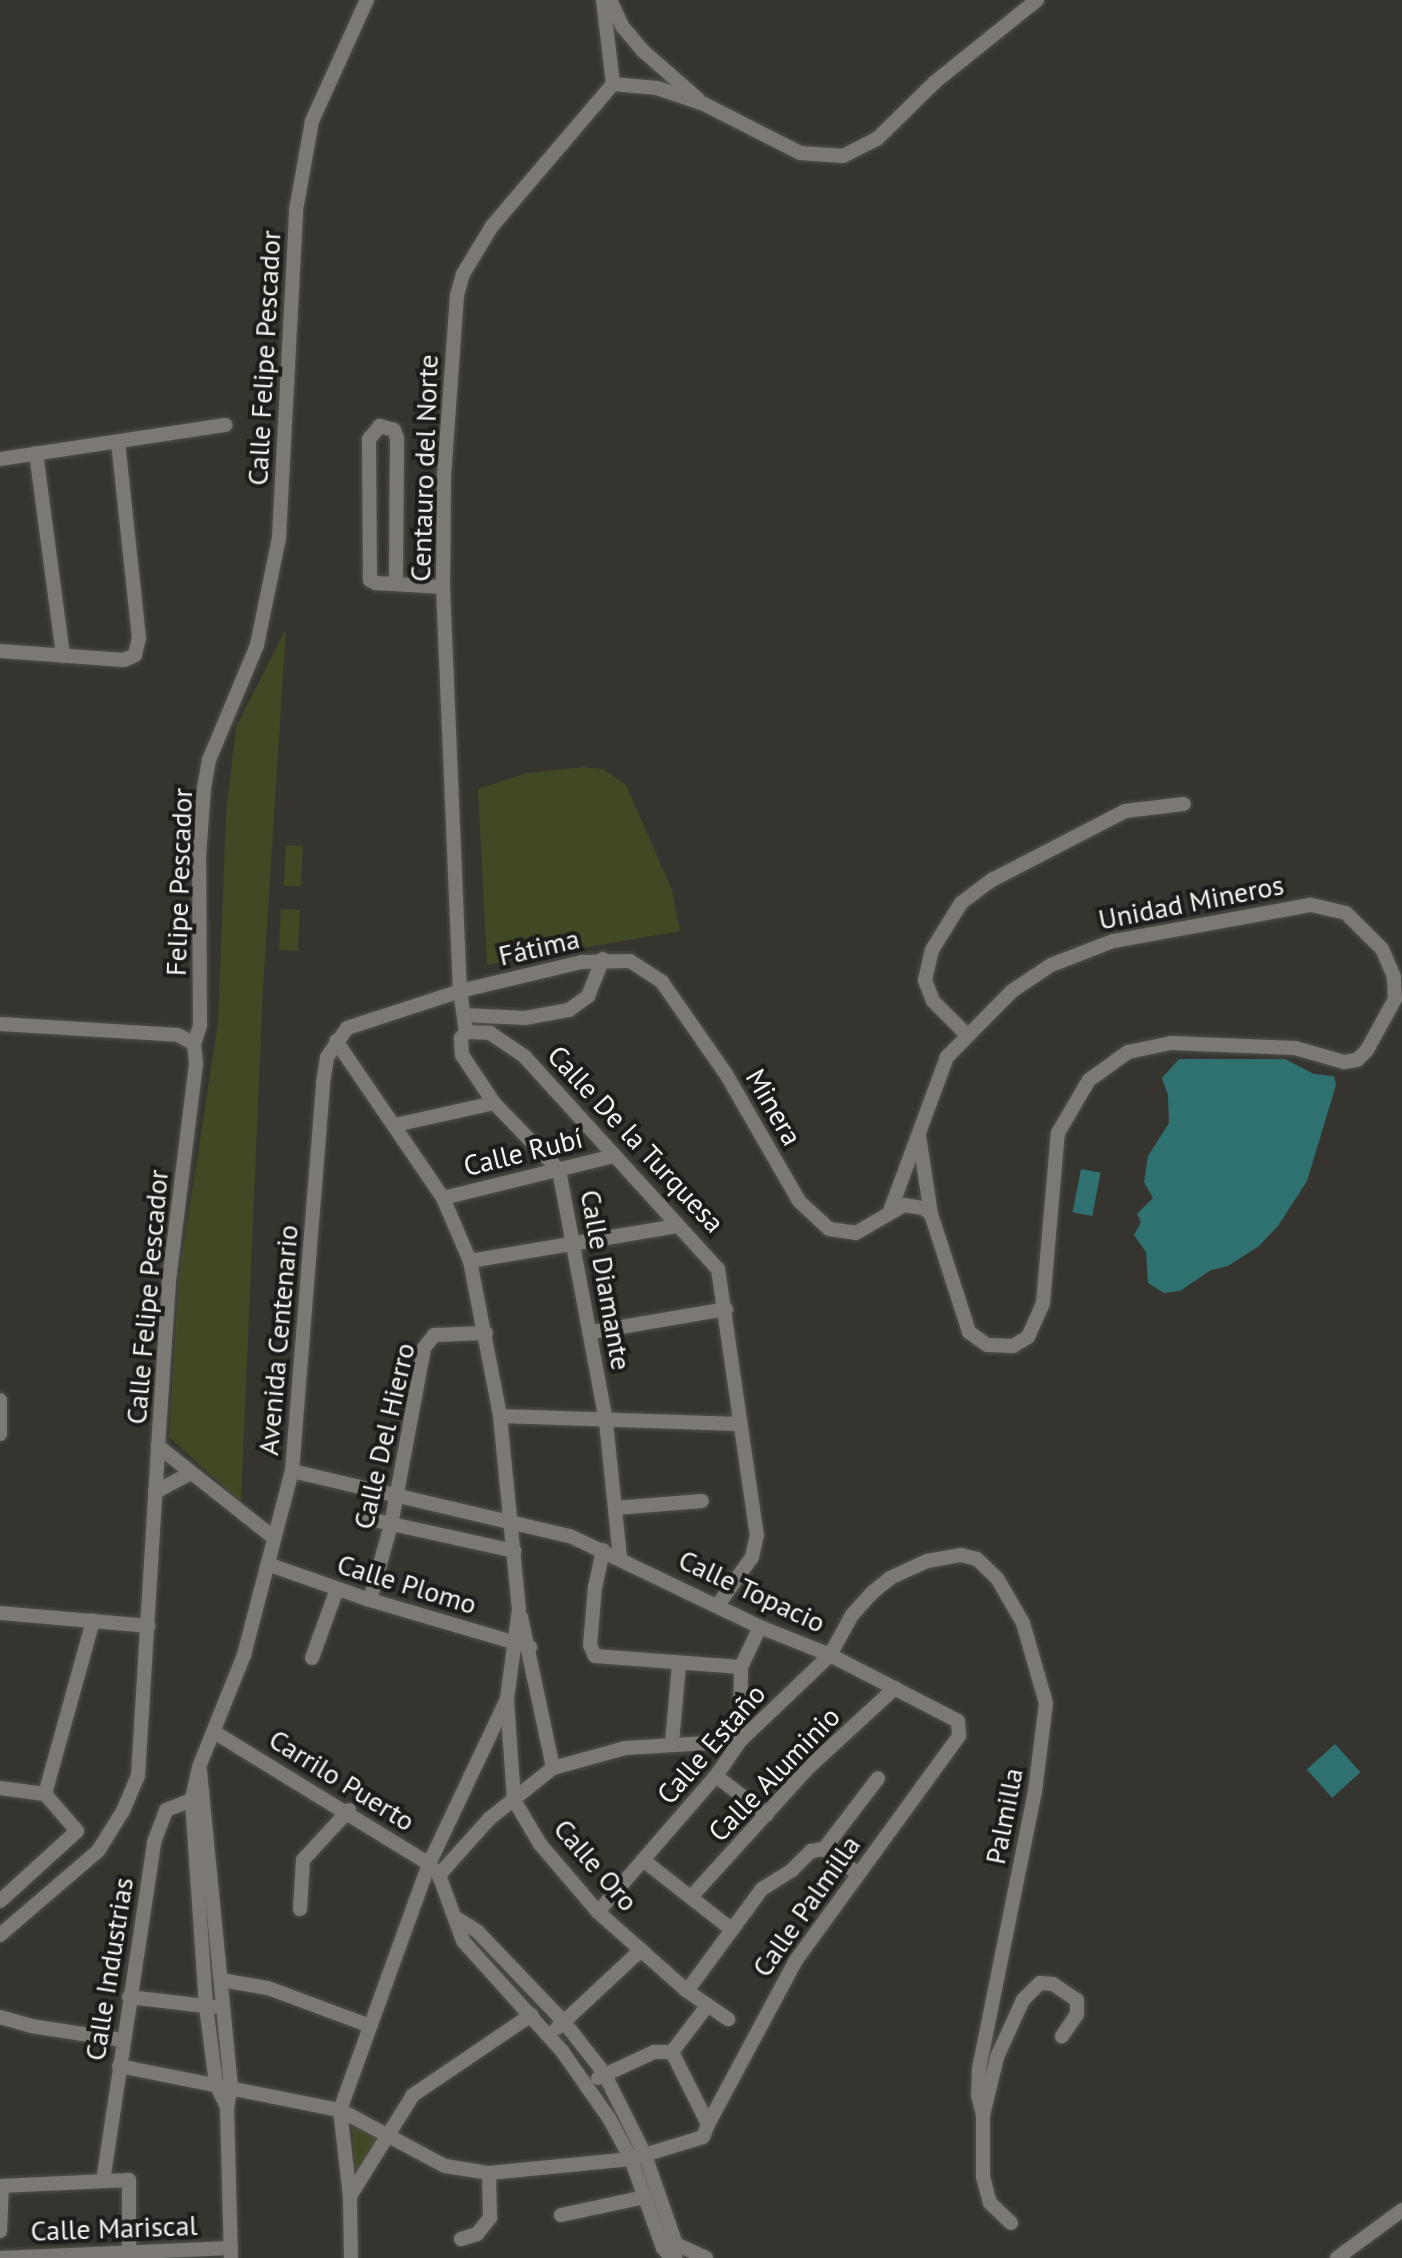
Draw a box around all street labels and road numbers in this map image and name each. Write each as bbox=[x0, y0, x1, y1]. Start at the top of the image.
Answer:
street label: Calle Felipe Pescador bbox=[241, 230, 287, 486]
street label: Centauro del Norte bbox=[403, 354, 445, 582]
street label: Felipe Pescador bbox=[159, 787, 199, 977]
street label: Unidad Mineros bbox=[1095, 868, 1287, 936]
street label: Fátima bbox=[495, 921, 583, 973]
street label: Calle De la Turquesa bbox=[540, 1038, 732, 1240]
street label: Minera bbox=[739, 1063, 809, 1151]
street label: Calle Rubí bbox=[460, 1121, 586, 1183]
street label: Calle Felipe Pescador bbox=[119, 1168, 175, 1426]
street label: Calle Diamante bbox=[574, 1187, 638, 1373]
street label: Avenida Centenario bbox=[251, 1223, 305, 1457]
street label: Calle Del Hierro bbox=[346, 1340, 422, 1532]
street label: Calle Topacio bbox=[673, 1542, 831, 1640]
street label: Calle Plomo bbox=[333, 1547, 481, 1621]
street label: Calle Estaño bbox=[650, 1677, 772, 1811]
street label: Calle Aluminio bbox=[701, 1699, 847, 1849]
street label: Carrilo Puerto bbox=[263, 1722, 421, 1838]
street label: Palmilla bbox=[978, 1765, 1030, 1867]
street label: Calle Oro bbox=[547, 1812, 645, 1918]
street label: Calle Palmilla bbox=[745, 1829, 867, 1983]
street label: Calle Industrias bbox=[78, 1875, 140, 2063]
street label: Calle Mariscal bbox=[30, 2208, 198, 2248]

